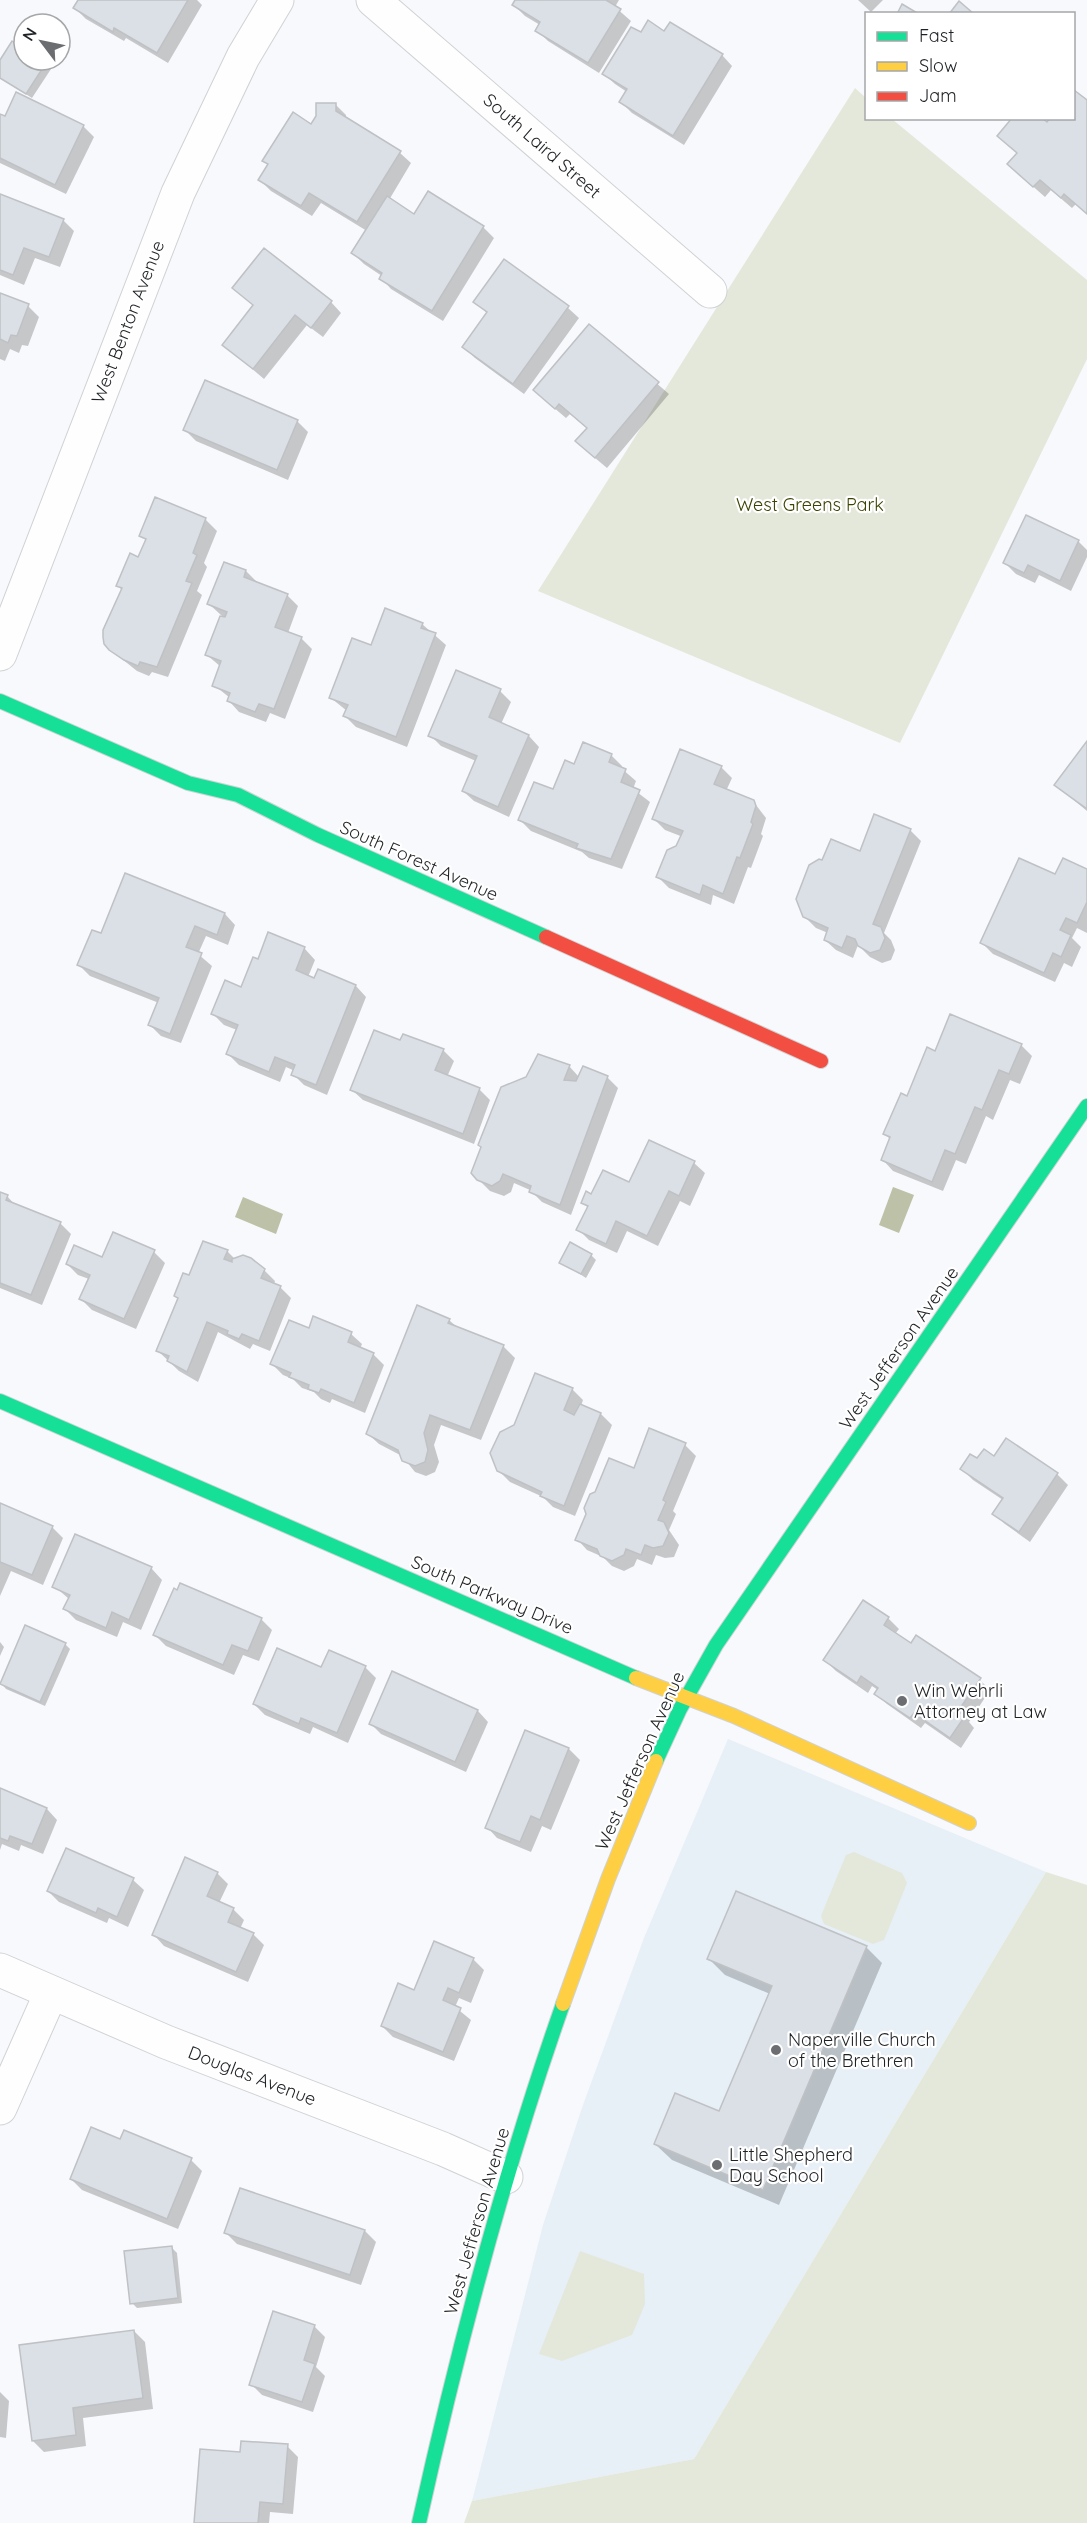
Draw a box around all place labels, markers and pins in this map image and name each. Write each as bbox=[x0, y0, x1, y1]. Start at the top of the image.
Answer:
place label: Win Wehrli Attorney at Law bbox=[914, 1679, 1047, 1723]
marker: Win Wehrli Attorney at Law bbox=[895, 1694, 909, 1708]
place label: Naperville Church of the Brethren bbox=[788, 2028, 936, 2072]
marker: Naperville Church of the Brethren bbox=[769, 2043, 783, 2057]
place label: Little Shepherd Day School bbox=[729, 2143, 853, 2187]
marker: Little Shepherd Day School bbox=[710, 2158, 724, 2172]

